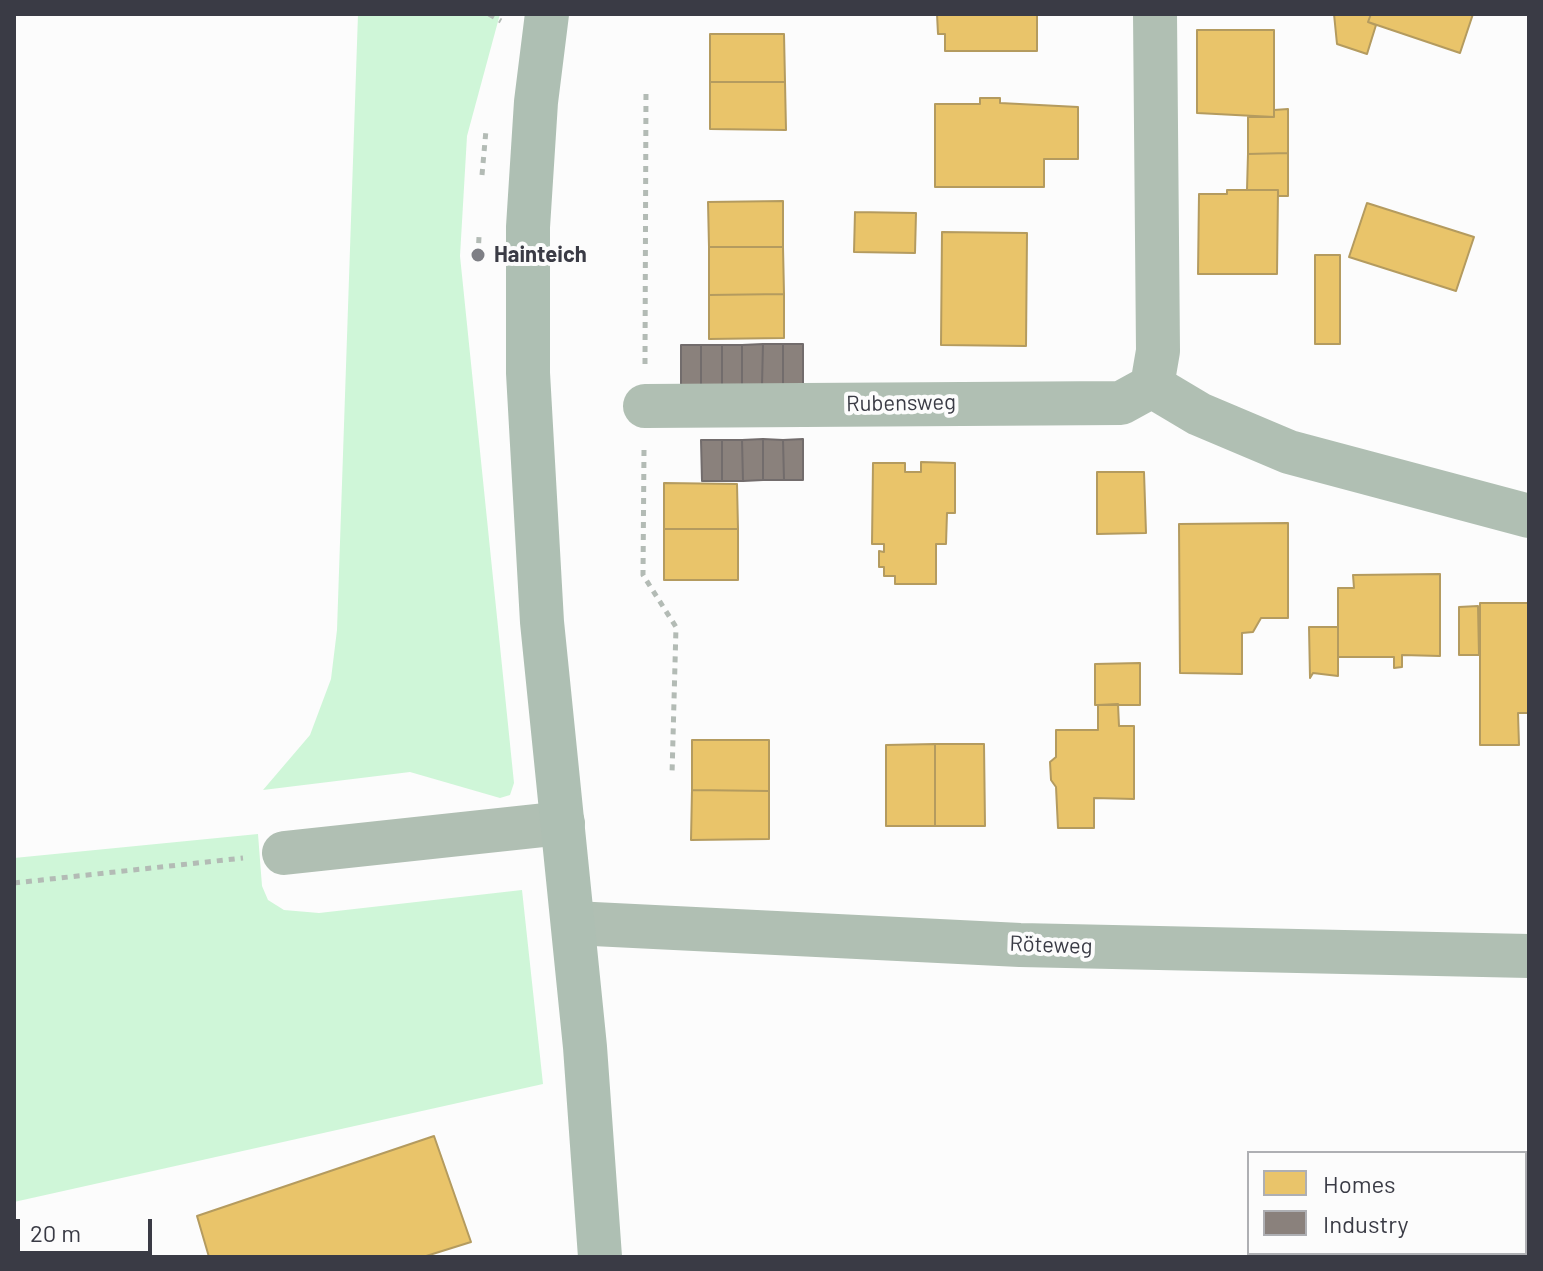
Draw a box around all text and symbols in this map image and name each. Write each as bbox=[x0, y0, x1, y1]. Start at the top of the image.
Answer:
place label: Hainteich bbox=[494, 242, 587, 268]
marker: Hainteich bbox=[469, 246, 487, 264]
street label: Rubensweg bbox=[846, 389, 956, 417]
street label: Röteweg bbox=[1009, 930, 1093, 960]
legend bbox=[1247, 1151, 1527, 1255]
text: Homes bbox=[1323, 1169, 1396, 1198]
scale bar bbox=[20, 1203, 156, 1253]
text: Industry bbox=[1323, 1209, 1409, 1238]
text: 20 m bbox=[30, 1218, 81, 1247]

